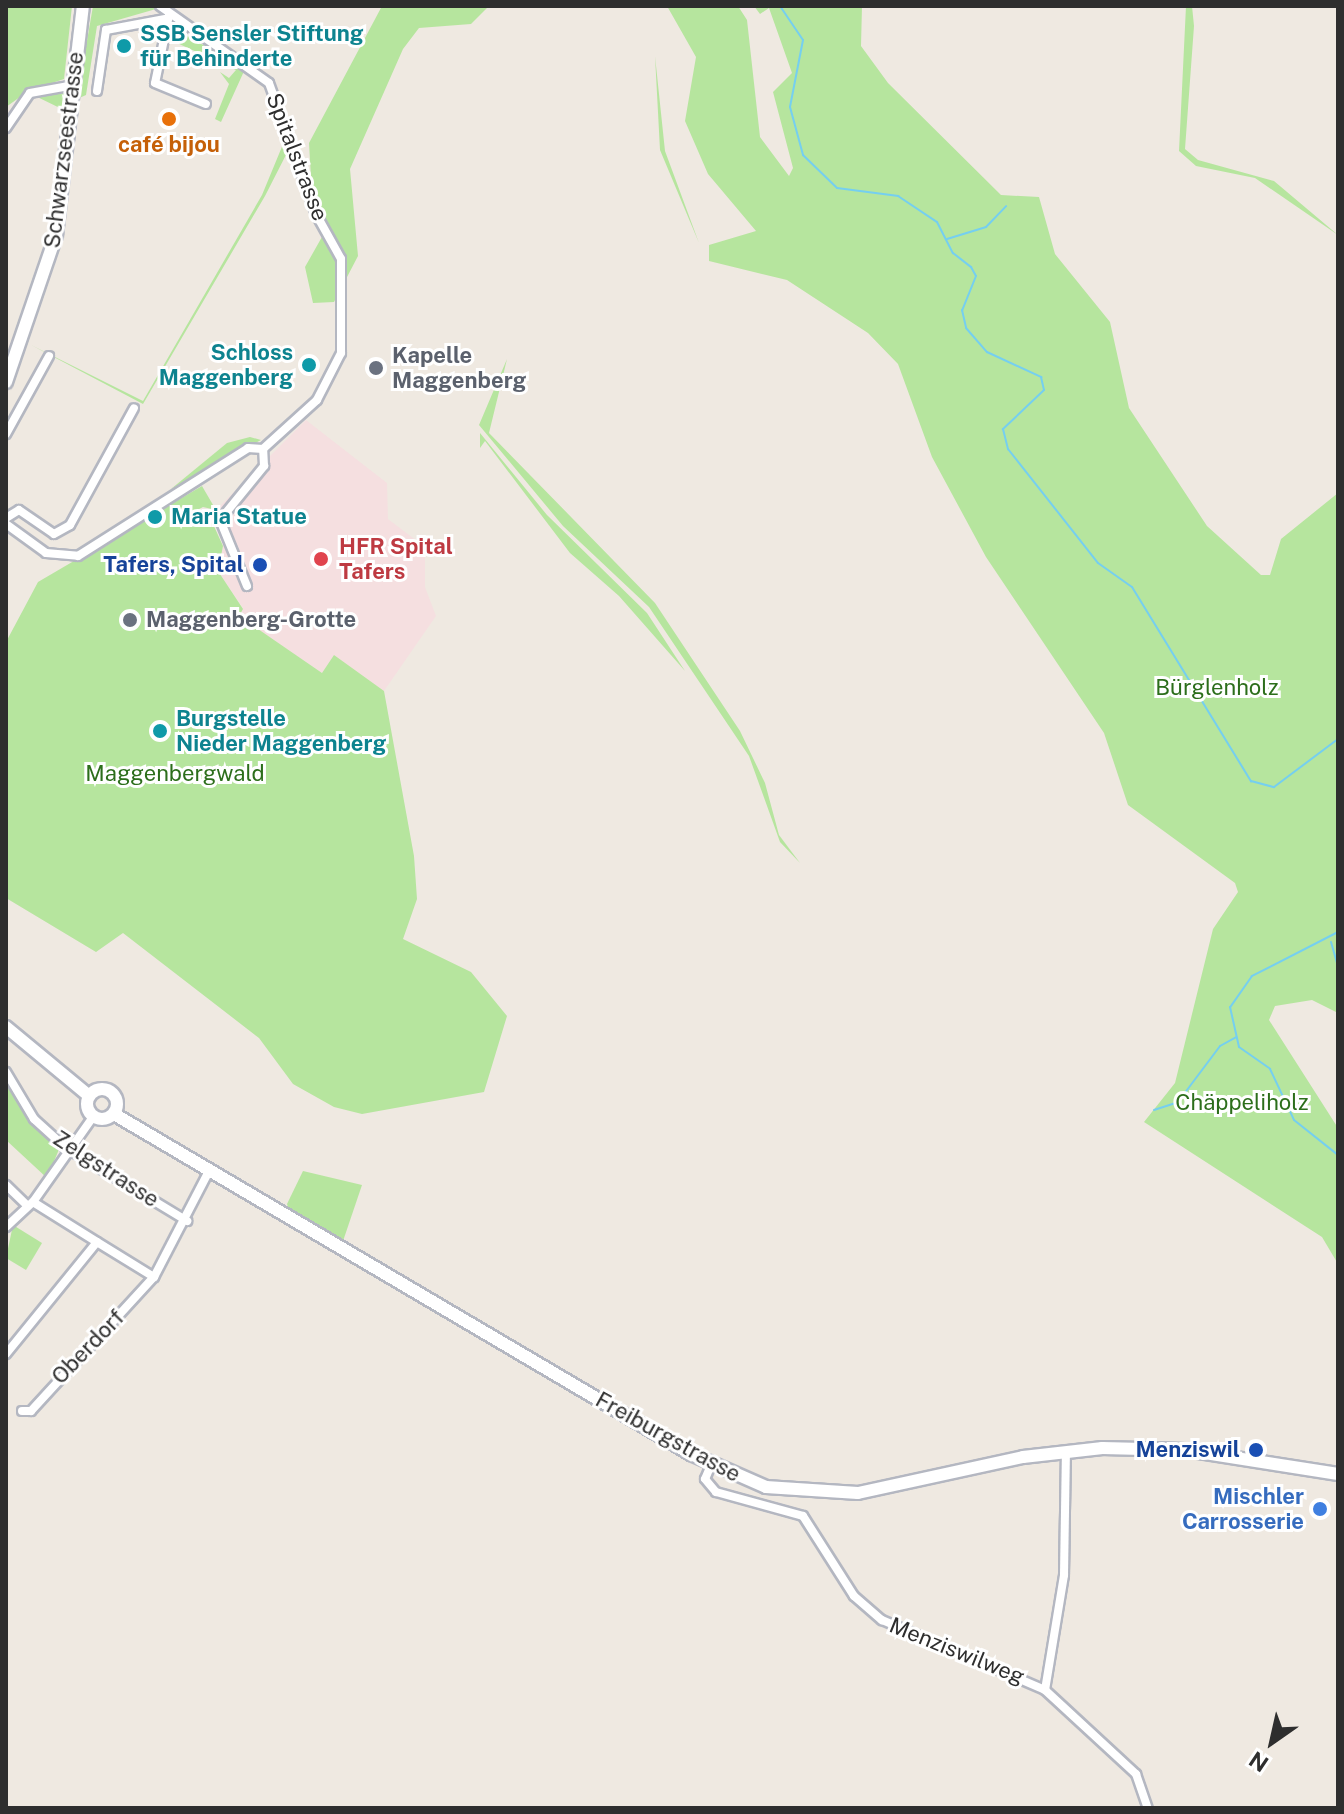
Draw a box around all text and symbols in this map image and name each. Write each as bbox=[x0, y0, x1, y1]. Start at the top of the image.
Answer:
place label: SSB Sensler Stiftung für Behinderte bbox=[140, 20, 364, 72]
marker: SSB Sensler Stiftung für Behinderte bbox=[115, 37, 133, 55]
street label: Schwarzseestrasse bbox=[39, 50, 89, 250]
street label: Spitalstrasse bbox=[261, 89, 333, 225]
marker: café bijou bbox=[160, 110, 178, 128]
place label: café bijou bbox=[118, 132, 220, 158]
place label: Schloss Maggenberg bbox=[159, 339, 293, 390]
place label: Kapelle Maggenberg bbox=[392, 342, 526, 394]
marker: Schloss Maggenberg bbox=[300, 356, 318, 374]
marker: Kapelle Maggenberg bbox=[367, 359, 385, 377]
place label: Maria Statue bbox=[171, 504, 307, 530]
marker: Maria Statue bbox=[146, 508, 164, 526]
place label: HFR Spital Tafers bbox=[339, 533, 453, 584]
marker: HFR Spital Tafers bbox=[310, 548, 332, 570]
place label: Tafers, Spital bbox=[103, 552, 244, 578]
marker: Tafers, Spital bbox=[251, 556, 269, 574]
place label: Maggenberg-Grotte bbox=[146, 607, 356, 633]
marker: Maggenberg-Grotte bbox=[121, 611, 139, 629]
park label: Bürglenholz bbox=[1155, 675, 1279, 701]
place label: Burgstelle Nieder Maggenberg bbox=[176, 705, 386, 756]
marker: Burgstelle Nieder Maggenberg bbox=[151, 722, 169, 740]
park label: Maggenbergwald bbox=[85, 761, 265, 787]
park label: Chäppeliholz bbox=[1175, 1090, 1309, 1116]
street label: Zelgstrasse bbox=[48, 1125, 164, 1213]
street label: Oberdorf bbox=[46, 1304, 130, 1390]
street label: Freiburgstrasse bbox=[591, 1386, 745, 1488]
place label: Menziswil bbox=[1136, 1437, 1240, 1463]
marker: Menziswil bbox=[1247, 1441, 1265, 1459]
place label: Mischler Carrosserie bbox=[1182, 1483, 1304, 1534]
marker: Mischler Carrosserie bbox=[1311, 1500, 1329, 1518]
street label: Menziswilweg bbox=[886, 1612, 1028, 1690]
north arrow bbox=[1232, 1702, 1312, 1782]
text: N bbox=[1244, 1746, 1273, 1777]

